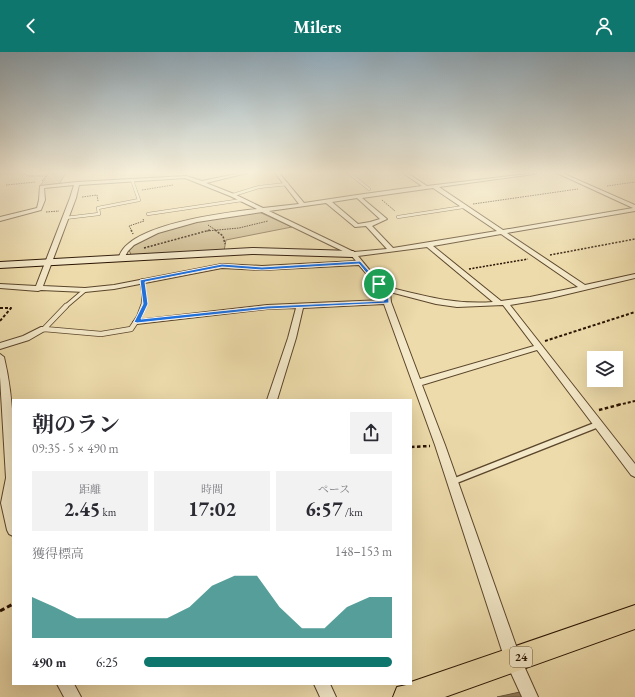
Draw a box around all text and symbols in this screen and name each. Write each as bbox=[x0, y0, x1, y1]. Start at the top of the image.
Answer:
icon: back bbox=[20, 15, 42, 37]
text: Milers bbox=[293, 15, 342, 38]
icon: person bbox=[593, 15, 615, 37]
pin bbox=[362, 267, 396, 301]
icon: arrive bbox=[368, 273, 390, 295]
map controls bbox=[587, 351, 623, 387]
button: layers bbox=[587, 351, 623, 387]
text: 朝のラン bbox=[32, 410, 120, 439]
button: share bbox=[350, 412, 392, 454]
text: 09:35 · 5 × 490 m bbox=[32, 440, 119, 457]
text: 距離 bbox=[79, 482, 101, 496]
text: 時間 bbox=[201, 482, 223, 496]
text: ペース bbox=[318, 482, 350, 496]
text: 2.45 bbox=[64, 496, 100, 522]
text: 17:02 bbox=[188, 496, 236, 522]
text: 6:57 bbox=[305, 496, 343, 522]
text: km bbox=[100, 505, 116, 519]
text: /km bbox=[343, 505, 363, 519]
text: 148–153 m bbox=[335, 543, 392, 560]
text: 獲得標高 bbox=[32, 545, 84, 562]
road number: 24 bbox=[510, 647, 532, 667]
text: 490 m bbox=[32, 654, 66, 671]
text: 6:25 bbox=[96, 654, 118, 671]

